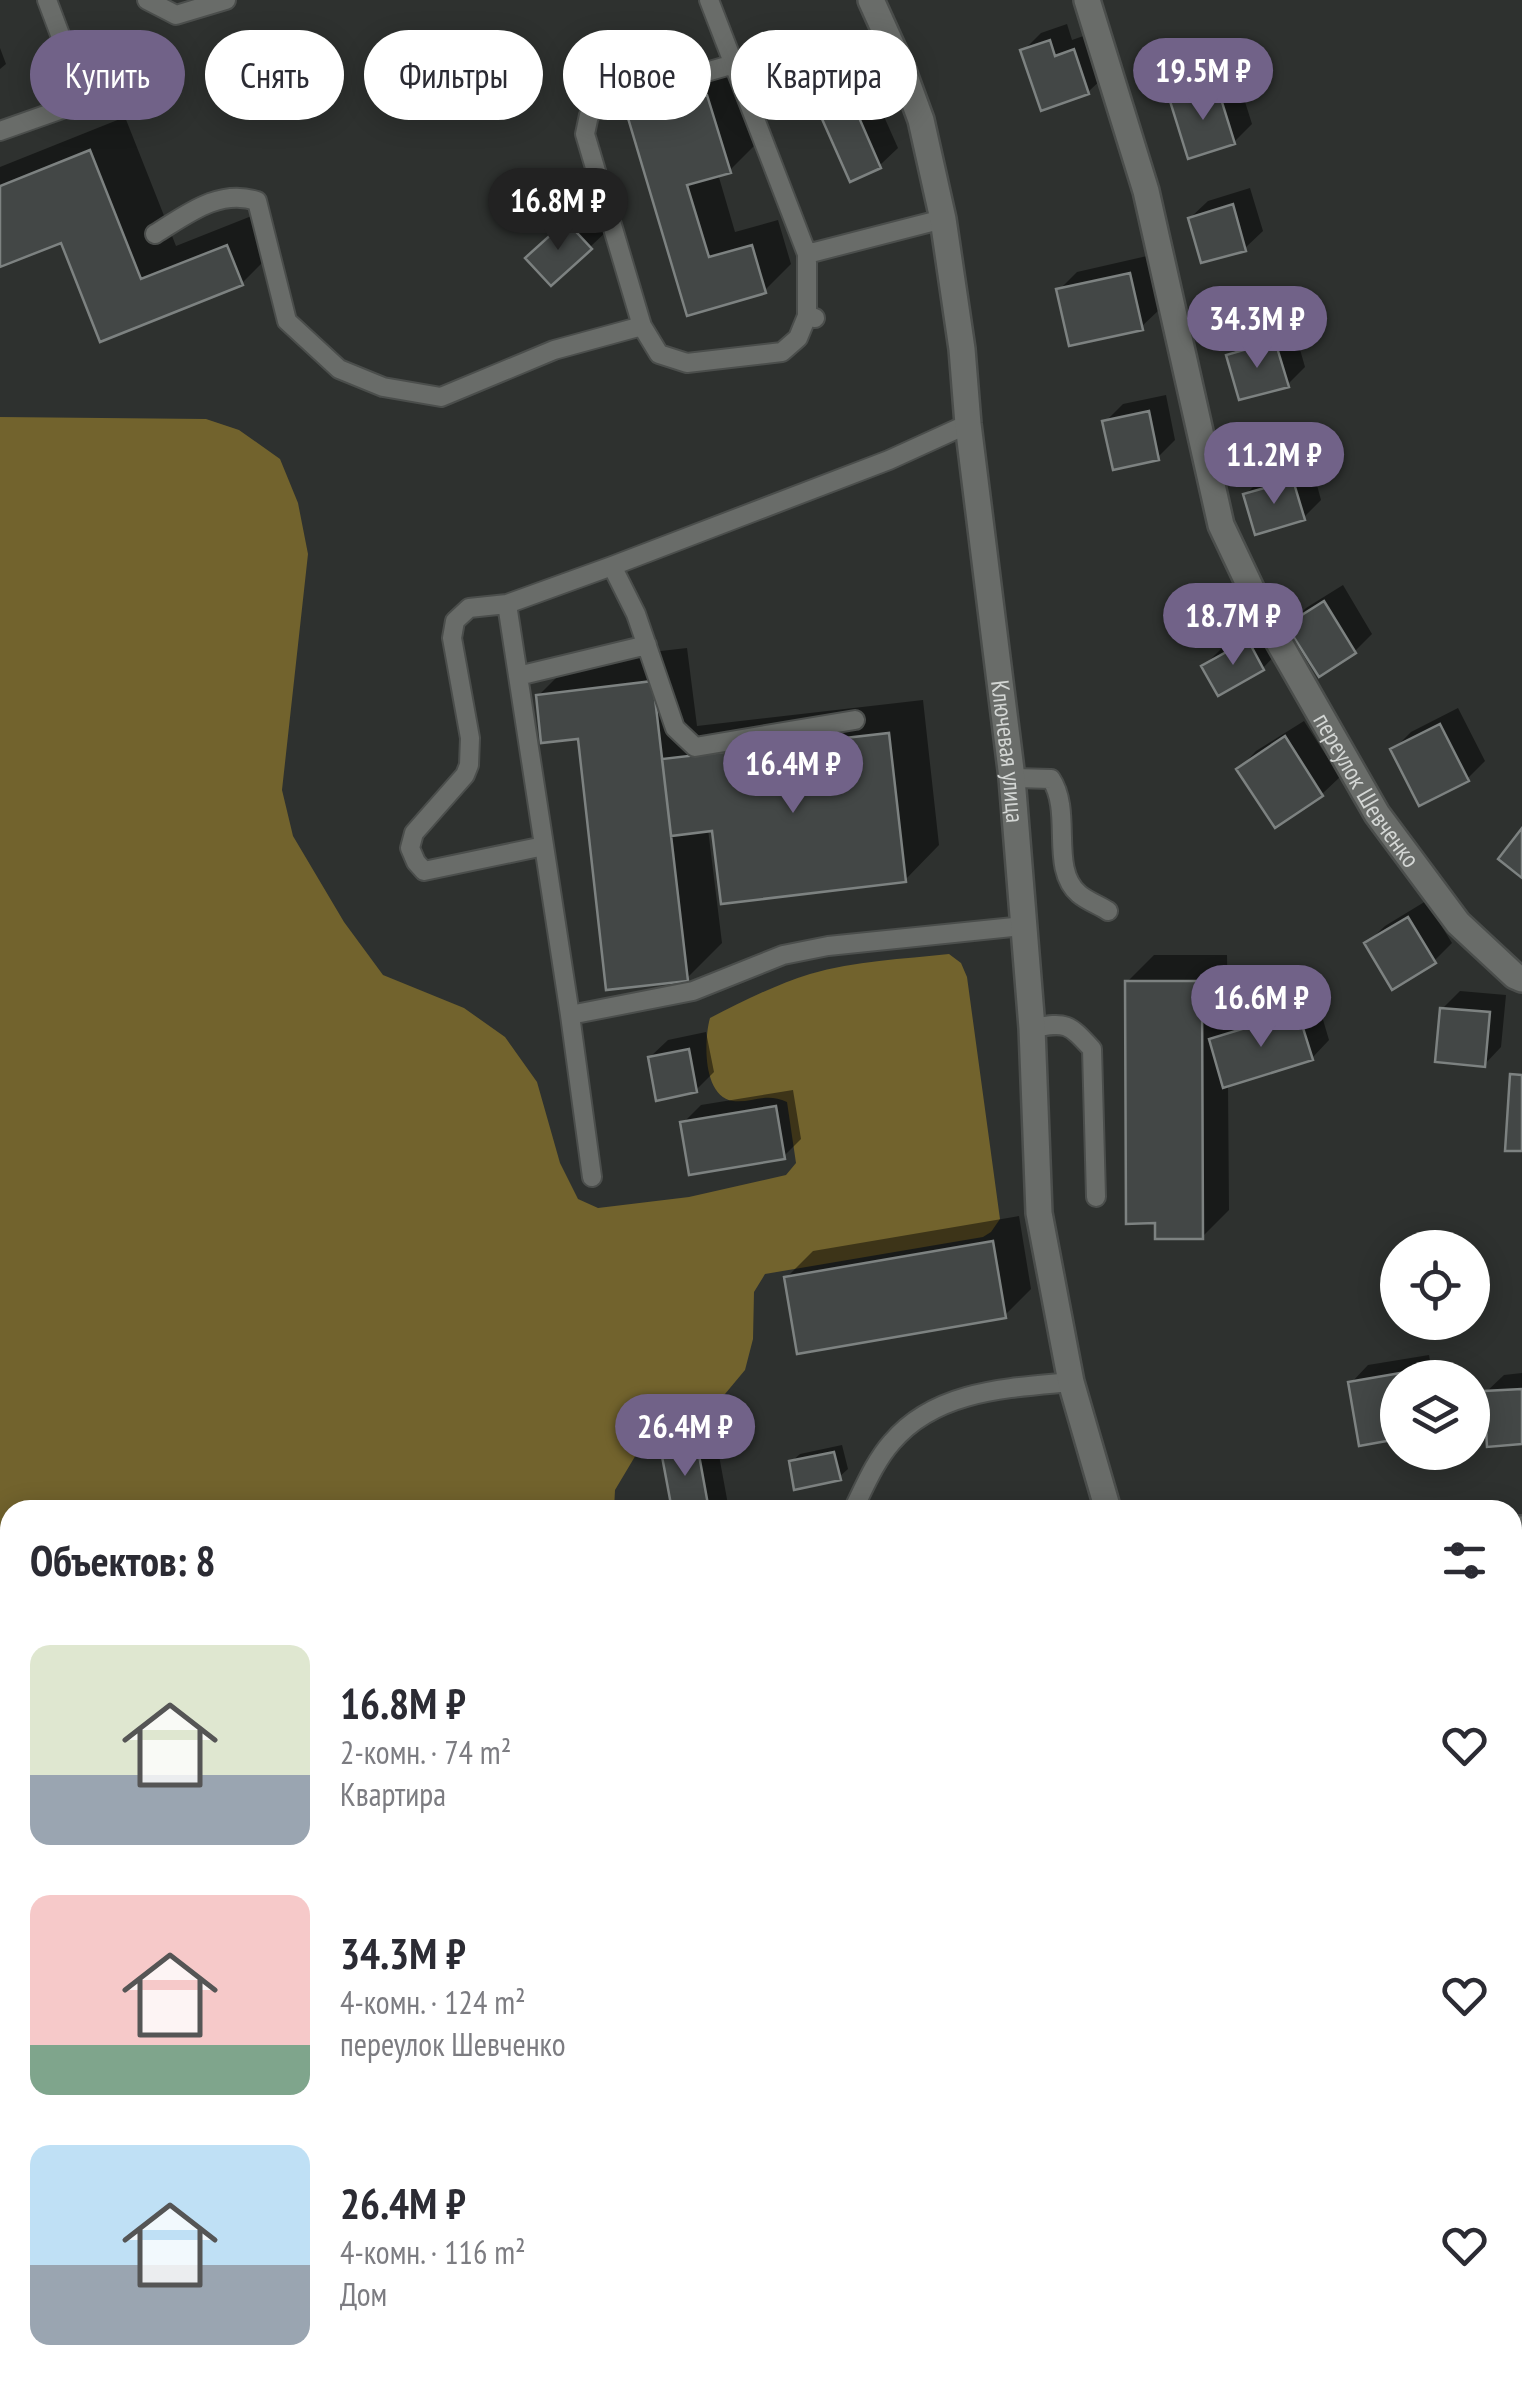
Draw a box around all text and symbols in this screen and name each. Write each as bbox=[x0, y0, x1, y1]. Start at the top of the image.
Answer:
chip: Купить bbox=[30, 30, 185, 120]
chip: Снять bbox=[205, 30, 344, 120]
chip: Фильтры bbox=[364, 30, 543, 120]
chip: Новое bbox=[563, 30, 711, 120]
chip: Квартира bbox=[731, 30, 917, 120]
pin: 19.5M ₽ bbox=[1111, 38, 1295, 123]
text: 19.5M ₽ bbox=[1155, 49, 1251, 91]
pin: 16.8M ₽ bbox=[466, 168, 650, 253]
text: 16.8M ₽ bbox=[510, 179, 606, 221]
pin: 34.3M ₽ bbox=[1165, 286, 1349, 371]
text: 34.3M ₽ bbox=[1209, 297, 1305, 339]
pin: 11.2M ₽ bbox=[1182, 422, 1366, 507]
text: 11.2M ₽ bbox=[1226, 433, 1322, 475]
pin: 18.7M ₽ bbox=[1141, 583, 1325, 668]
text: 18.7M ₽ bbox=[1185, 594, 1281, 636]
street label: Ключевая улица bbox=[984, 678, 1032, 824]
street label: переулок Шевченко bbox=[1307, 707, 1427, 874]
pin: 16.4M ₽ bbox=[701, 731, 885, 816]
text: 16.4M ₽ bbox=[745, 742, 841, 784]
pin: 16.6M ₽ bbox=[1169, 965, 1353, 1050]
text: 16.6M ₽ bbox=[1213, 976, 1309, 1018]
map controls bbox=[1380, 1230, 1490, 1470]
button: locate bbox=[1380, 1230, 1490, 1340]
button: layers bbox=[1380, 1360, 1490, 1470]
pin: 26.4M ₽ bbox=[593, 1394, 777, 1479]
text: 26.4M ₽ bbox=[637, 1405, 733, 1447]
text: Объектов: 8 bbox=[30, 1533, 216, 1588]
icon: filters bbox=[1437, 1533, 1492, 1588]
text: 16.8M ₽ bbox=[340, 1676, 466, 1731]
icon: home bbox=[110, 1685, 230, 1805]
icon: heart bbox=[1437, 1718, 1492, 1773]
text: 2-комн. · 74 m² bbox=[340, 1731, 511, 1773]
text: Квартира bbox=[340, 1773, 446, 1815]
text: 34.3M ₽ bbox=[340, 1926, 466, 1981]
icon: home bbox=[110, 1935, 230, 2055]
icon: heart bbox=[1437, 1968, 1492, 2023]
text: 4-комн. · 124 m² bbox=[340, 1981, 526, 2023]
text: переулок Шевченко bbox=[340, 2023, 566, 2065]
text: 26.4M ₽ bbox=[340, 2176, 466, 2231]
icon: home bbox=[110, 2185, 230, 2305]
icon: heart bbox=[1437, 2218, 1492, 2273]
text: 4-комн. · 116 m² bbox=[340, 2231, 526, 2273]
text: Дом bbox=[340, 2273, 387, 2315]

